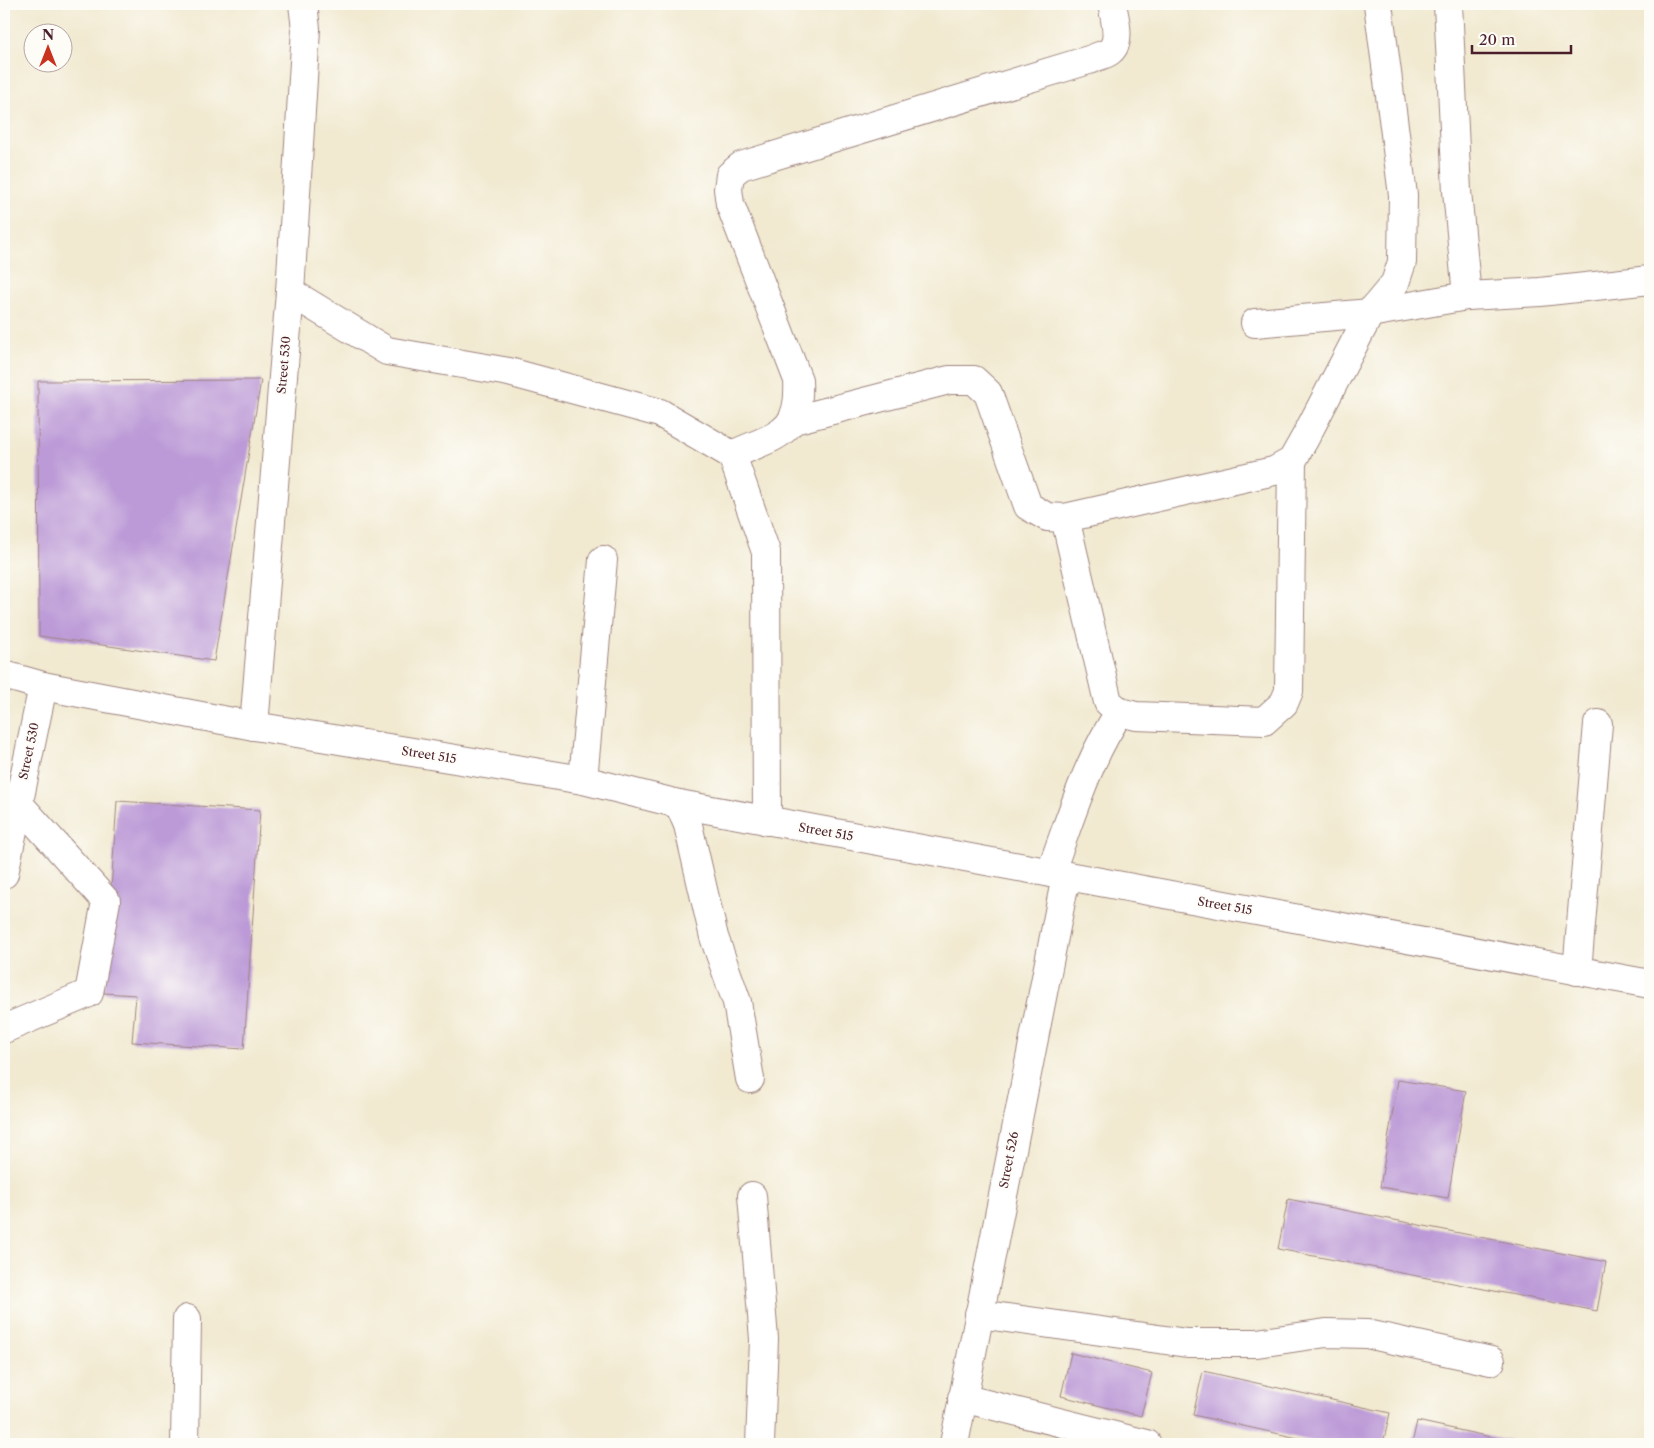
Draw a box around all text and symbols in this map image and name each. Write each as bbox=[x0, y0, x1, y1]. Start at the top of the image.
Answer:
north arrow bbox=[22, 22, 72, 72]
scale bar bbox=[1472, 22, 1570, 54]
text: N bbox=[42, 26, 54, 44]
text: 20 m bbox=[1479, 30, 1515, 49]
street label: Street 530 bbox=[274, 335, 293, 394]
street label: Street 530 bbox=[15, 721, 42, 781]
street label: Street 515 bbox=[401, 743, 458, 766]
street label: Street 515 bbox=[798, 819, 855, 844]
street label: Street 515 bbox=[1197, 893, 1254, 918]
street label: Street 526 bbox=[996, 1130, 1021, 1190]

